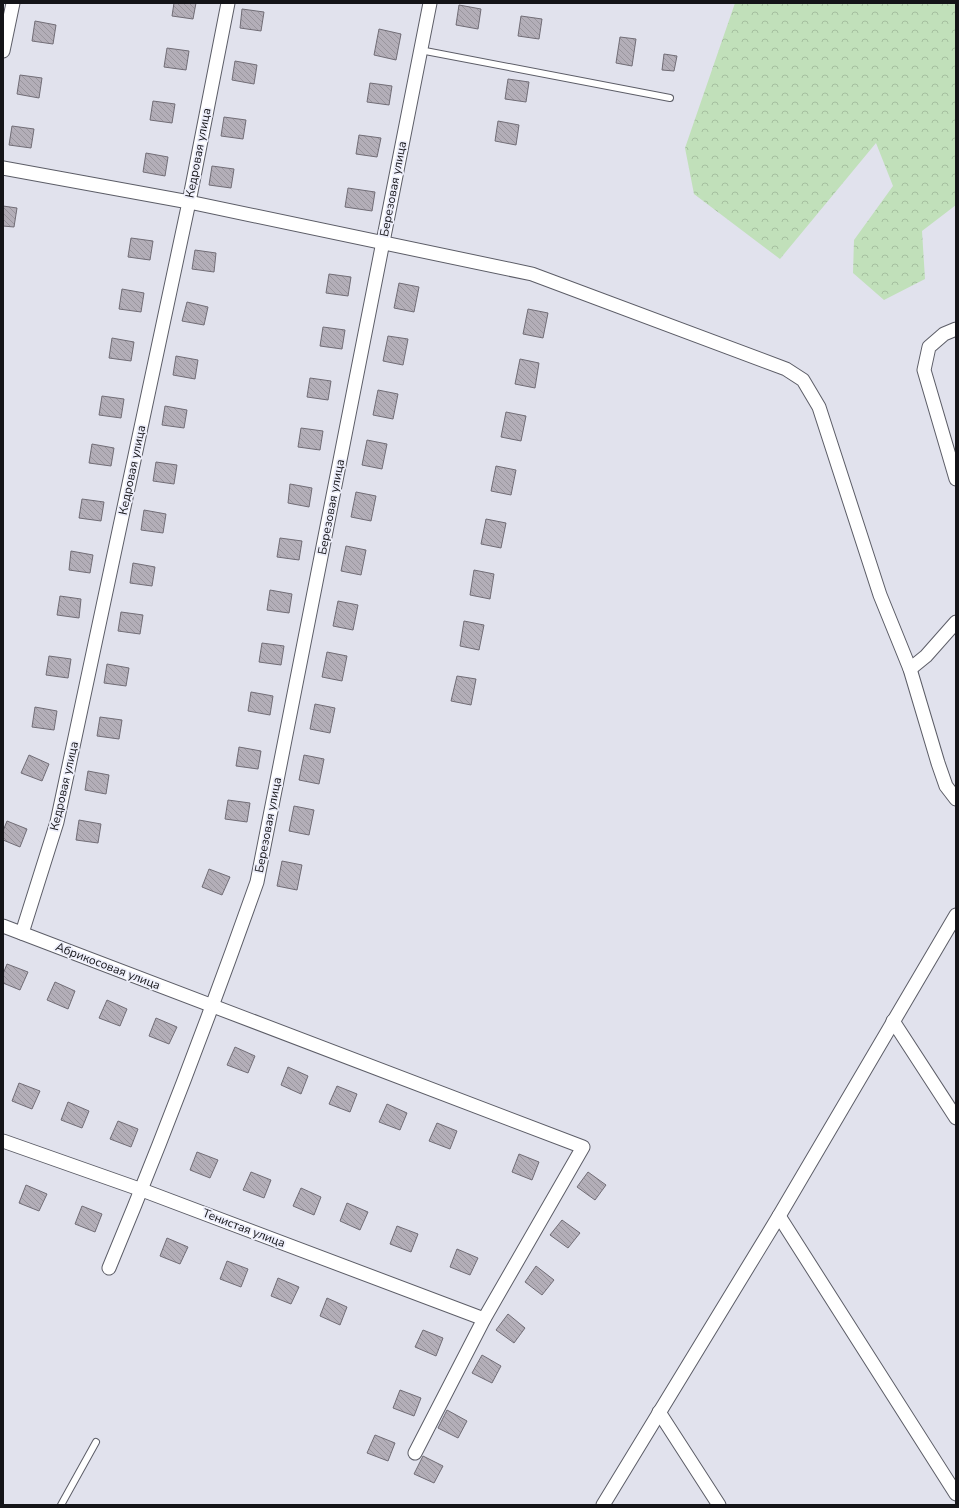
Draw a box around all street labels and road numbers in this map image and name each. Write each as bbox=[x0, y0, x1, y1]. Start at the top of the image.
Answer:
street label: Кедровая улица bbox=[181, 107, 215, 199]
street label: Березовая улица bbox=[376, 140, 410, 238]
street label: Кедровая улица bbox=[115, 424, 149, 516]
street label: Березовая улица bbox=[314, 458, 348, 556]
street label: Кедровая улица bbox=[46, 740, 82, 832]
street label: Березовая улица bbox=[251, 776, 285, 874]
street label: Абрикосовая улица bbox=[53, 939, 163, 993]
street label: Тенистая улица bbox=[200, 1205, 288, 1251]

